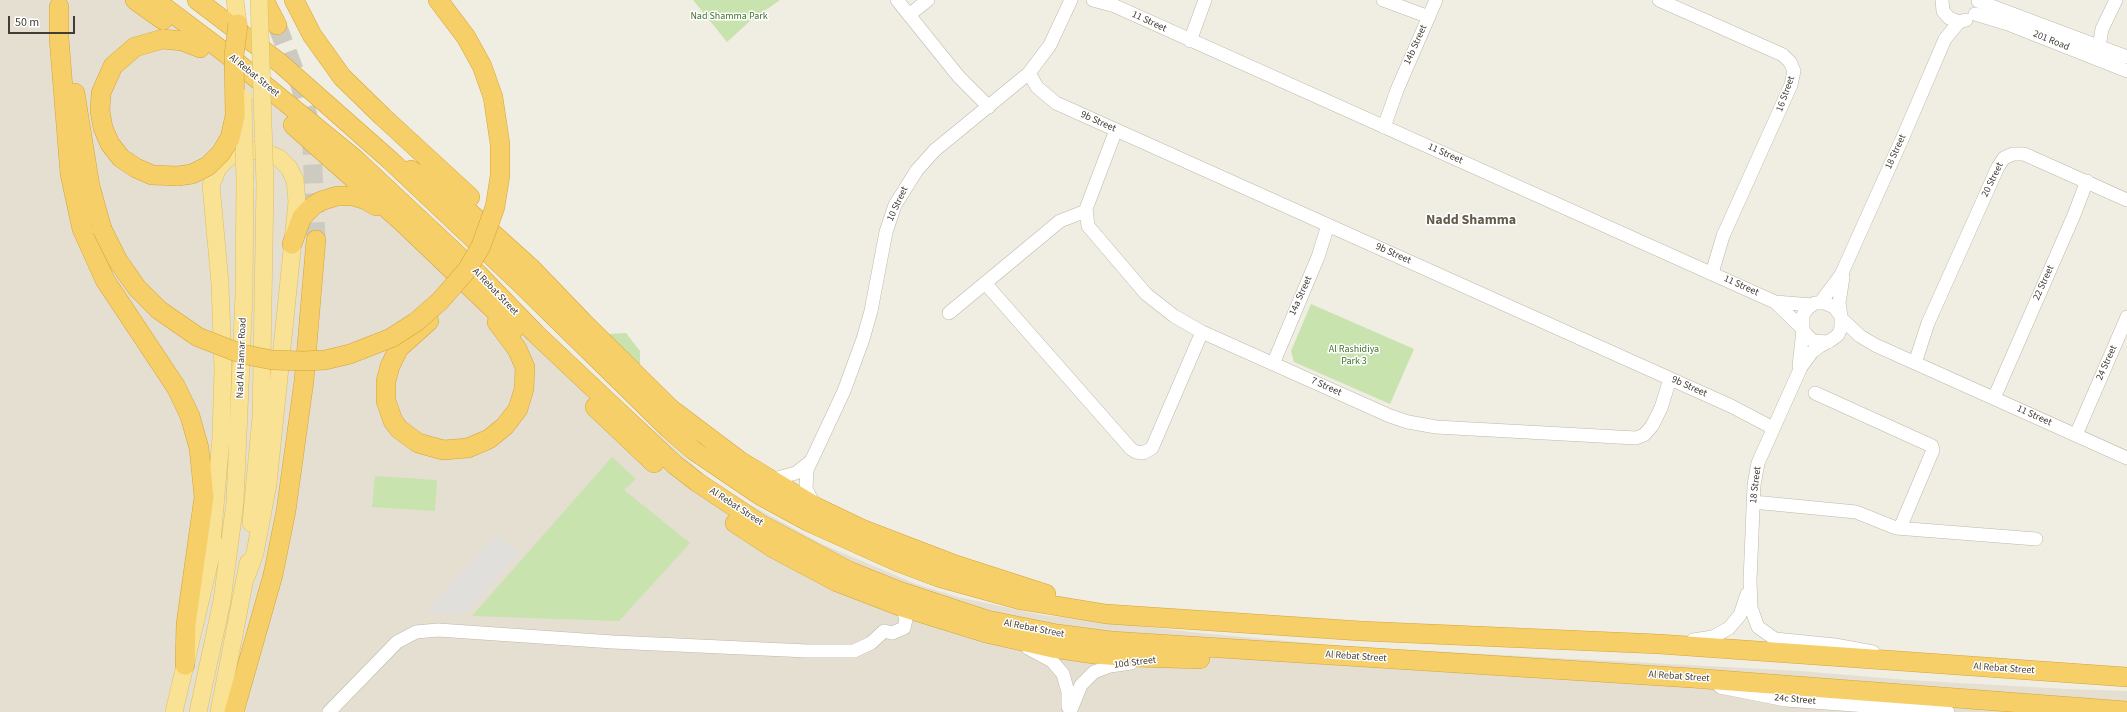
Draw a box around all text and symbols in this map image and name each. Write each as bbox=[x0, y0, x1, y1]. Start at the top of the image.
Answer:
scale bar bbox=[10, 8, 77, 34]
street label: 11 Street bbox=[1130, 9, 1168, 35]
park label: Nad Shamma Park bbox=[690, 11, 768, 23]
text: 50 m bbox=[15, 14, 39, 31]
street label: 14b Street bbox=[1402, 23, 1430, 67]
street label: 201 Road bbox=[2031, 28, 2071, 54]
street label: Al Rebat Street bbox=[226, 52, 282, 100]
street label: 16 Street bbox=[1774, 75, 1798, 113]
street label: 9b Street bbox=[1078, 109, 1118, 135]
street label: 18 Street bbox=[1883, 133, 1909, 171]
street label: 11 Street bbox=[1426, 141, 1464, 167]
street label: 20 Street bbox=[1979, 161, 2007, 199]
street label: 10 Street bbox=[885, 185, 911, 223]
district label: Nadd Shamma bbox=[1426, 213, 1516, 229]
street label: 9b Street bbox=[1373, 241, 1413, 267]
street label: 22 Street bbox=[2031, 264, 2057, 302]
street label: Al Rebat Street bbox=[469, 266, 521, 318]
street label: 11 Street bbox=[1722, 273, 1760, 299]
street label: 14a Street bbox=[1287, 274, 1315, 318]
street label: Nad Al Hamar Road bbox=[235, 317, 249, 399]
park label: Al Rashidiya Park 3 bbox=[1329, 344, 1379, 368]
street label: 24 Street bbox=[2094, 344, 2120, 382]
street label: 9b Street bbox=[1669, 374, 1709, 400]
street label: 7 Street bbox=[1309, 375, 1343, 399]
street label: 11 Street bbox=[2015, 403, 2053, 429]
street label: 18 Street bbox=[1748, 466, 1764, 504]
street label: Al Rebat Street bbox=[707, 485, 765, 529]
street label: Al Rebat Street bbox=[1003, 617, 1065, 641]
street label: Al Rebat Street bbox=[1325, 649, 1387, 665]
street label: 10d Street bbox=[1113, 654, 1157, 672]
street label: Al Rebat Street bbox=[1973, 661, 2035, 677]
street label: Al Rebat Street bbox=[1648, 669, 1710, 685]
street label: 24c Street bbox=[1774, 692, 1816, 708]

